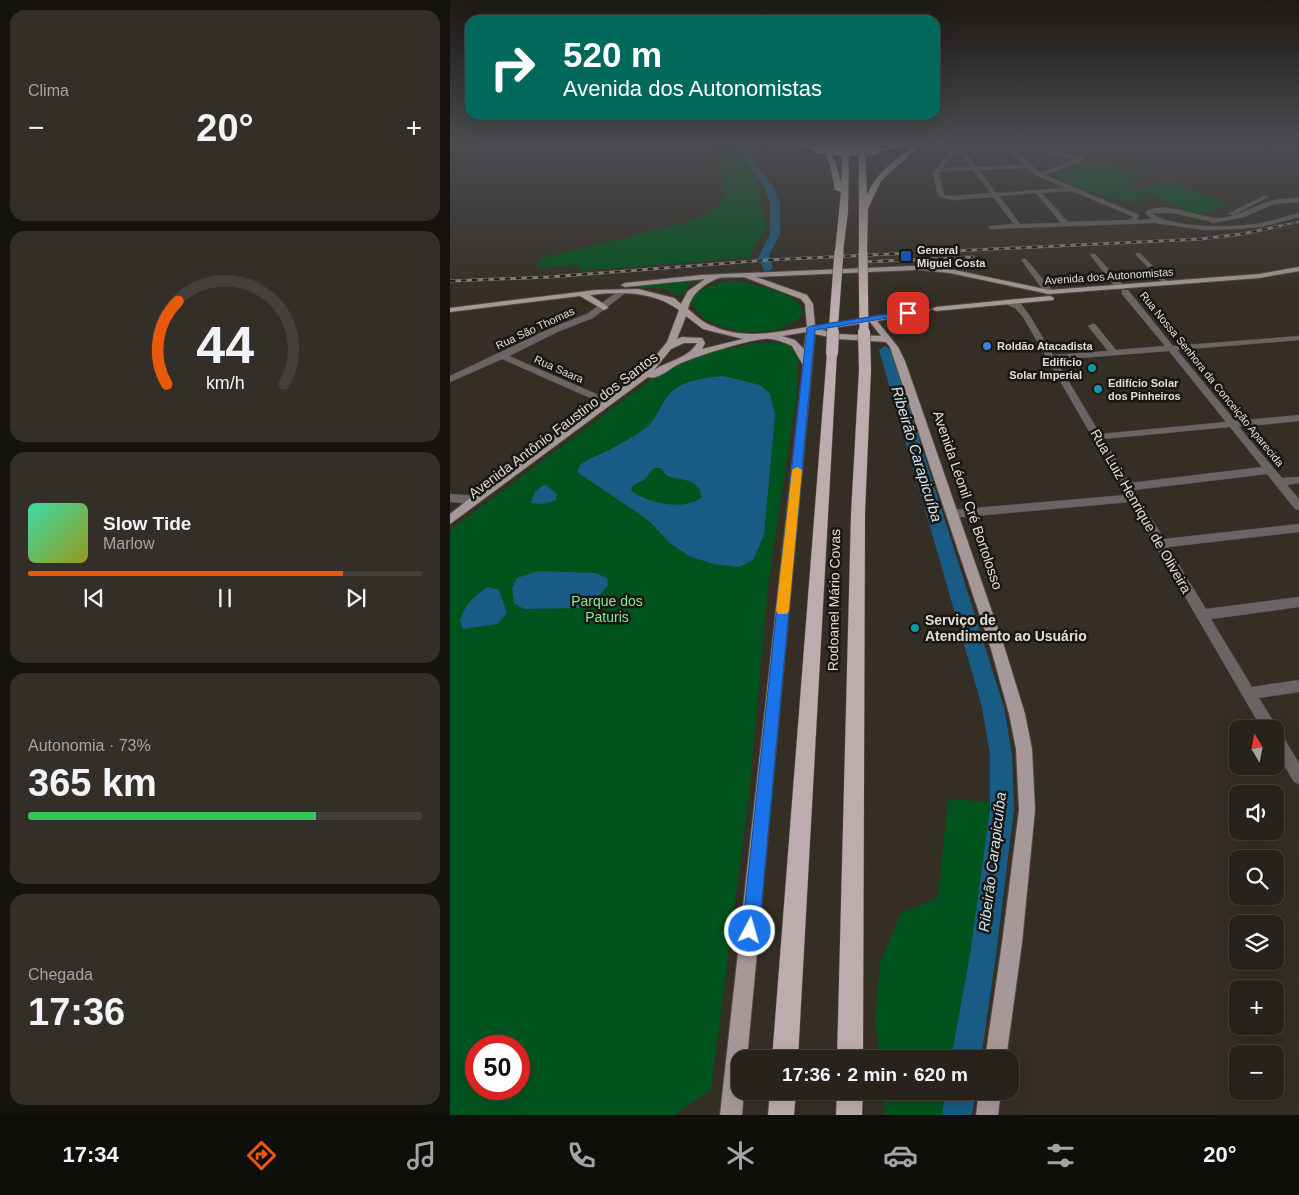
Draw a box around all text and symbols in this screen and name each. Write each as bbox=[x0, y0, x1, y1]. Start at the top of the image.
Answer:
icon: right bbox=[480, 35, 545, 100]
text: 520 m bbox=[563, 35, 662, 74]
text: Avenida dos Autonomistas bbox=[563, 76, 822, 101]
text: Clima bbox=[28, 82, 69, 99]
text: 20° bbox=[196, 107, 254, 149]
text: − bbox=[28, 112, 44, 143]
text: + bbox=[406, 112, 422, 143]
place label: General Miguel Costa bbox=[917, 244, 986, 269]
marker: General Miguel Costa bbox=[899, 249, 913, 263]
street label: Avenida dos Autonomistas bbox=[1044, 265, 1174, 287]
street label: Rua Nossa Senhora da Conceição Aparecida bbox=[1138, 289, 1287, 469]
pin bbox=[887, 292, 929, 334]
icon: arrive bbox=[894, 299, 922, 327]
street label: Rua São Thomas bbox=[494, 304, 577, 351]
text: 44 bbox=[196, 316, 254, 374]
marker: Roldão Atacadista bbox=[981, 340, 993, 352]
place label: Roldão Atacadista bbox=[997, 340, 1093, 352]
street label: Avenida Antônio Faustino dos Santos bbox=[465, 349, 661, 501]
street label: Rua Saara bbox=[533, 353, 586, 386]
place label: Edifício Solar Imperial bbox=[1009, 356, 1082, 381]
marker: Edifício Solar Imperial bbox=[1086, 362, 1098, 374]
text: km/h bbox=[206, 373, 244, 393]
place label: Edifício Solar dos Pinheiros bbox=[1108, 377, 1181, 402]
marker: Edifício Solar dos Pinheiros bbox=[1092, 383, 1104, 395]
water label: Ribeirão Carapicuíba bbox=[888, 384, 946, 524]
street label: Avenida Léonil Cré Bortolosso bbox=[930, 408, 1006, 592]
street label: Rua Luiz Henrique de Oliveira bbox=[1087, 426, 1195, 596]
text: Slow Tide bbox=[103, 513, 191, 534]
street label: Rodoanel Mário Covas bbox=[825, 529, 843, 671]
text: Marlow bbox=[103, 535, 155, 552]
icon: previous bbox=[80, 584, 108, 612]
icon: pause bbox=[211, 584, 239, 612]
icon: next bbox=[342, 584, 370, 612]
park label: Parque dos Paturis bbox=[571, 593, 643, 625]
place label: Serviço de Atendimento ao Usuário bbox=[925, 612, 1087, 644]
marker: Serviço de Atendimento ao Usuário bbox=[909, 622, 921, 634]
north arrow bbox=[1229, 720, 1284, 775]
map controls bbox=[1229, 720, 1284, 1100]
text: Autonomia · 73% bbox=[28, 737, 151, 754]
text: 365 km bbox=[28, 762, 157, 804]
button: sound bbox=[1229, 785, 1284, 840]
water label: Ribeirão Carapicuíba bbox=[975, 791, 1009, 933]
button: search bbox=[1229, 850, 1284, 905]
position arrow bbox=[723, 904, 775, 956]
button: layers bbox=[1229, 915, 1284, 970]
text: Chegada bbox=[28, 966, 93, 983]
button: + bbox=[1229, 980, 1284, 1035]
text: 17:36 bbox=[28, 991, 125, 1033]
speed limit sign: 50 bbox=[465, 1035, 530, 1100]
button: − bbox=[1229, 1045, 1284, 1100]
text: 17:36 · 2 min · 620 m bbox=[782, 1064, 968, 1085]
icon: directions bbox=[244, 1138, 279, 1173]
icon: music bbox=[404, 1138, 439, 1173]
icon: phone bbox=[564, 1138, 599, 1173]
icon: climate bbox=[723, 1138, 758, 1173]
icon: car bbox=[883, 1138, 918, 1173]
icon: filters bbox=[1043, 1138, 1078, 1173]
text: 17:34 bbox=[62, 1142, 119, 1167]
text: 20° bbox=[1203, 1142, 1236, 1167]

